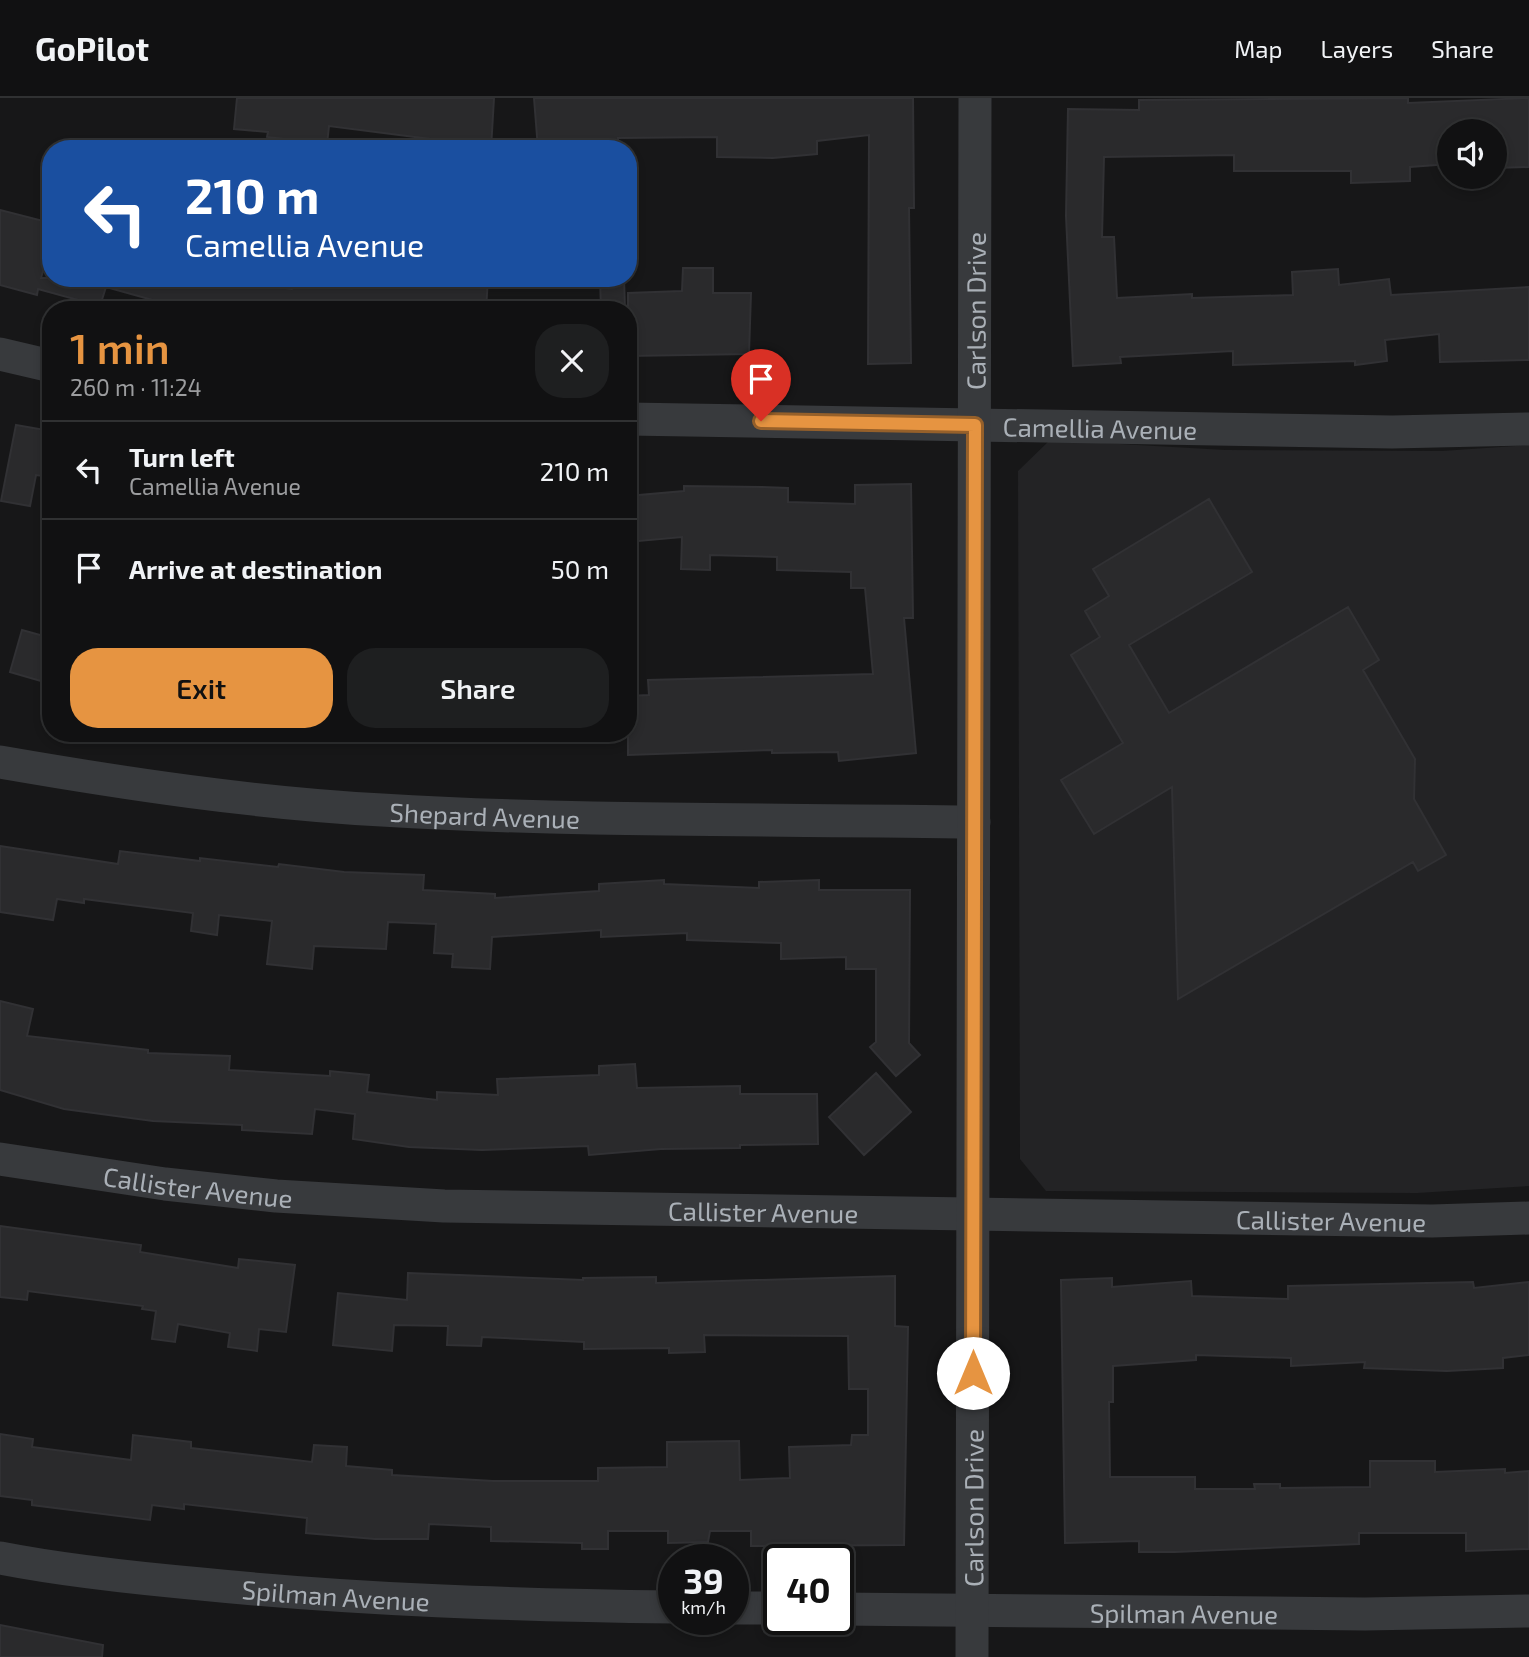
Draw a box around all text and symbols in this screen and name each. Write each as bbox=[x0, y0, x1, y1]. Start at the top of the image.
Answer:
text: GoPilot bbox=[35, 28, 149, 68]
text: Map bbox=[1234, 34, 1282, 63]
text: Layers bbox=[1320, 34, 1393, 63]
text: Share bbox=[1431, 34, 1494, 63]
map controls bbox=[1437, 119, 1507, 189]
button: sound bbox=[1437, 119, 1507, 189]
text: 210 m bbox=[185, 165, 319, 224]
icon: left bbox=[70, 168, 161, 259]
text: Camellia Avenue bbox=[185, 225, 424, 263]
street label: Carlson Drive bbox=[959, 232, 990, 390]
text: 1 min bbox=[70, 322, 170, 372]
button: close bbox=[535, 324, 609, 398]
pin bbox=[731, 349, 791, 421]
icon: arrive bbox=[742, 360, 780, 398]
text: 260 m · 11:24 bbox=[70, 373, 202, 401]
street label: Camellia Avenue bbox=[1002, 410, 1197, 444]
text: Turn left bbox=[129, 441, 235, 472]
icon: left bbox=[70, 451, 108, 489]
text: 210 m bbox=[540, 455, 609, 486]
text: Camellia Avenue bbox=[129, 472, 301, 500]
icon: arrive bbox=[70, 549, 108, 587]
text: Arrive at destination bbox=[129, 553, 382, 584]
text: 50 m bbox=[551, 553, 609, 584]
button: Exit bbox=[70, 648, 333, 728]
button: Share bbox=[347, 648, 609, 728]
street label: Shepard Avenue bbox=[389, 795, 580, 833]
street label: Callister Avenue bbox=[101, 1159, 294, 1212]
street label: Callister Avenue bbox=[668, 1194, 859, 1228]
street label: Callister Avenue bbox=[1236, 1203, 1426, 1236]
position arrow bbox=[936, 1336, 1010, 1410]
street label: Carlson Drive bbox=[957, 1429, 988, 1587]
speed limit sign: 40 bbox=[763, 1544, 854, 1635]
text: 39 bbox=[683, 1559, 724, 1601]
street label: Spilman Avenue bbox=[241, 1572, 431, 1616]
text: km/h bbox=[681, 1596, 726, 1618]
street label: Spilman Avenue bbox=[1090, 1596, 1278, 1629]

